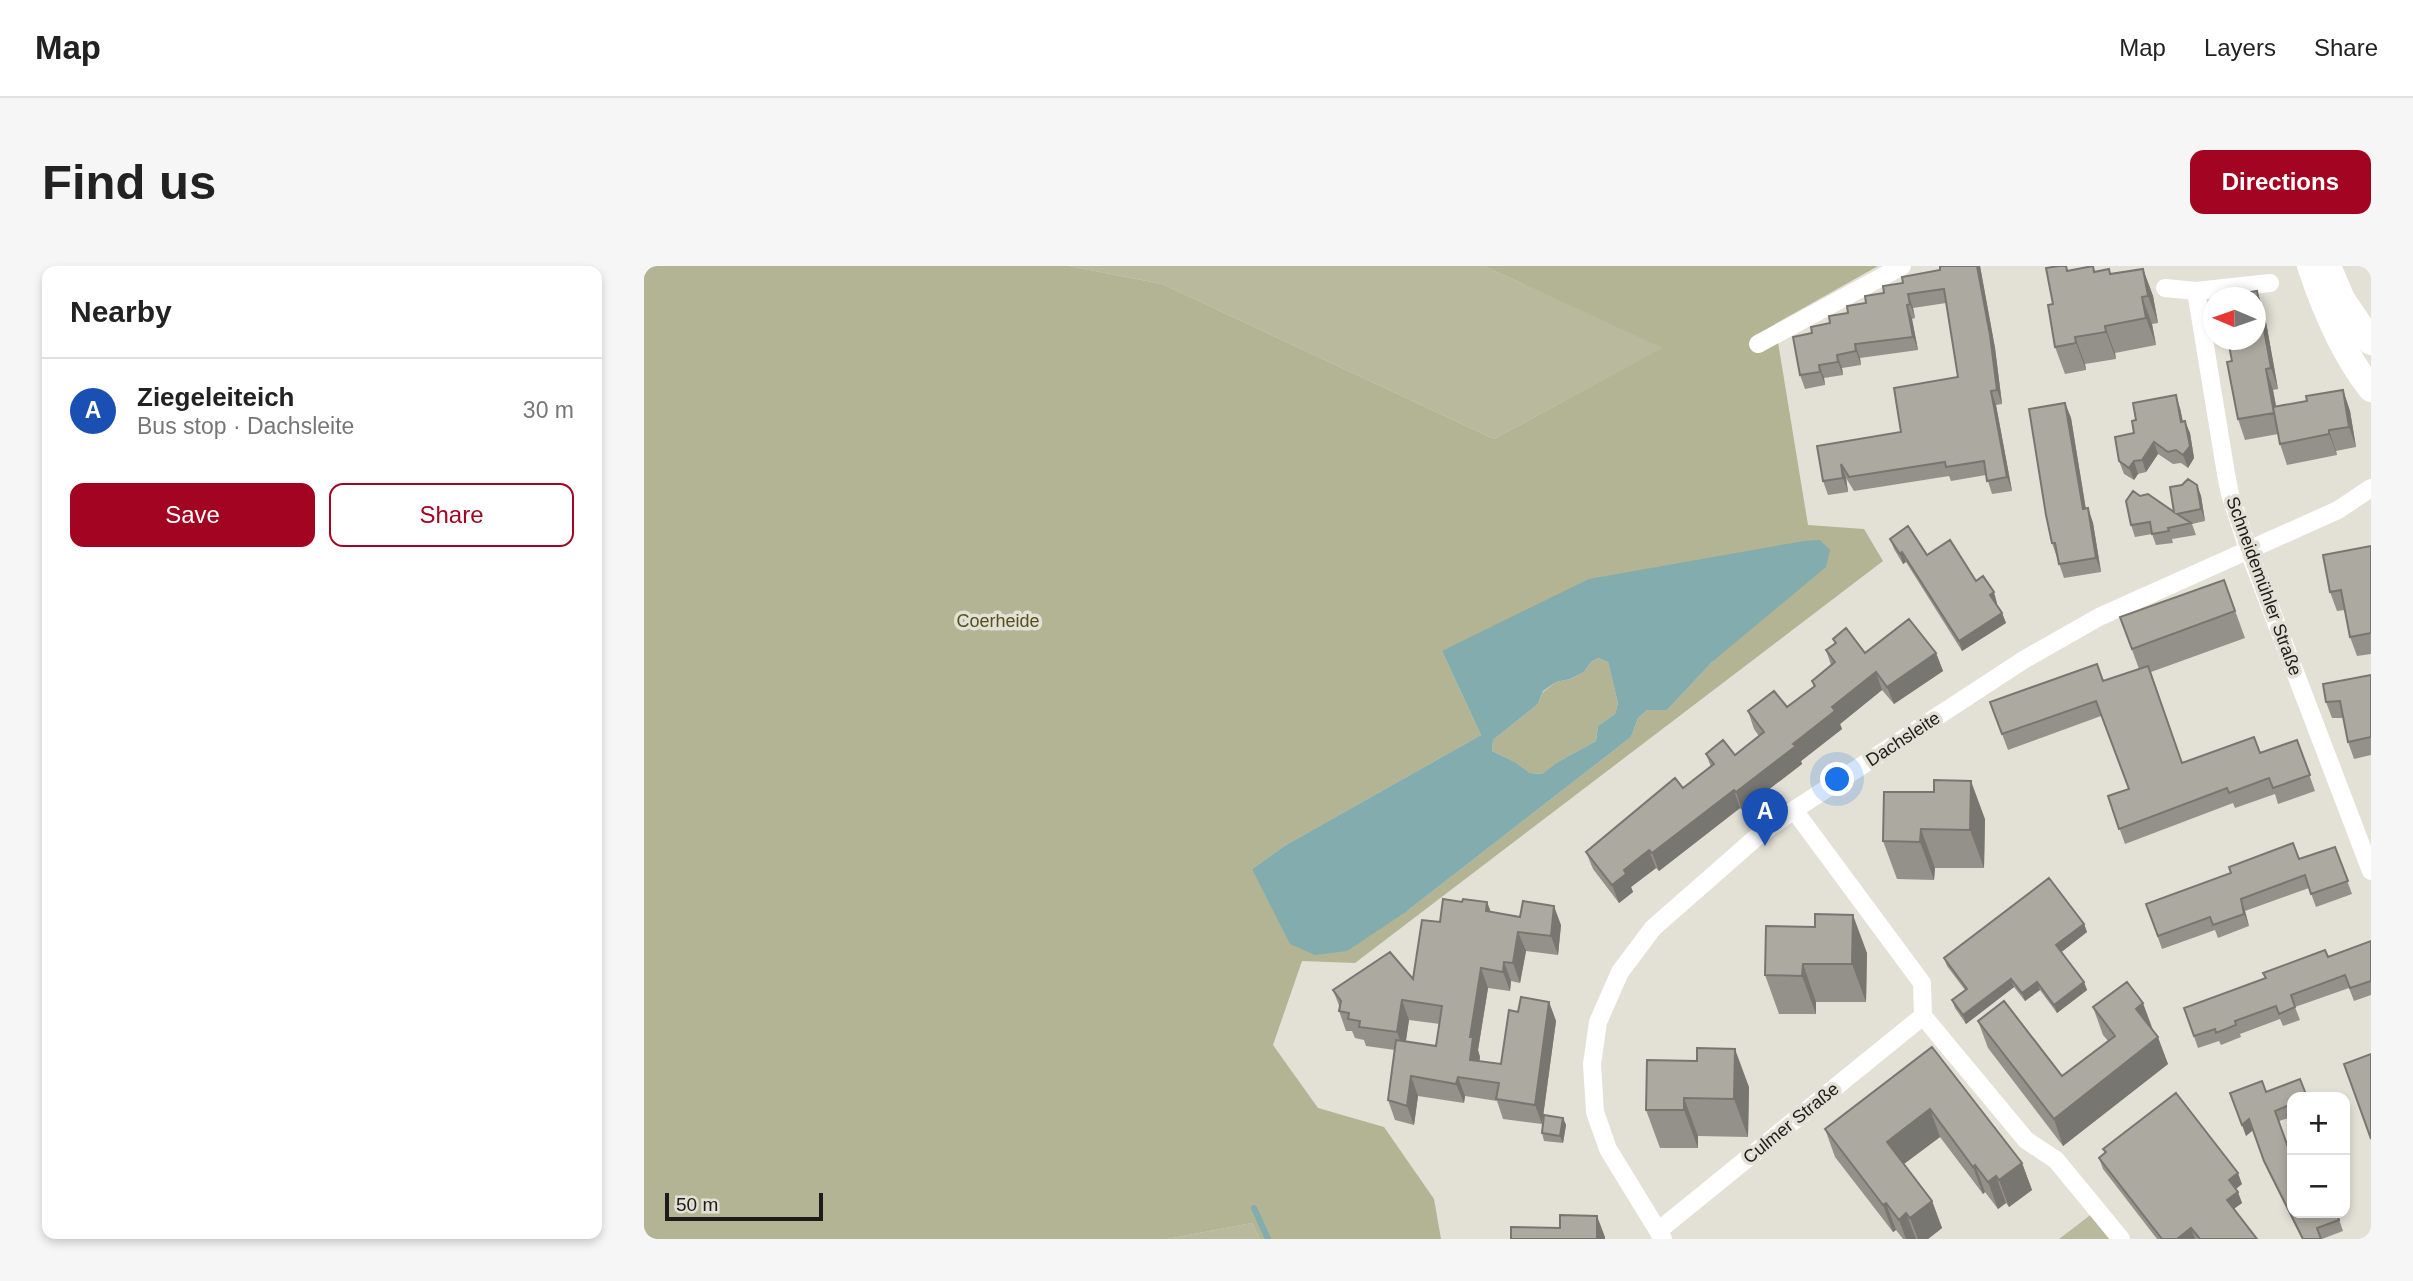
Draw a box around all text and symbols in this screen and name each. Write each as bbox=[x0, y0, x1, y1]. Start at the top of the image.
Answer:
text: Map bbox=[35, 29, 101, 66]
text: Map bbox=[2119, 34, 2166, 61]
text: Layers bbox=[2204, 34, 2276, 61]
text: Share bbox=[2314, 34, 2378, 61]
button: Directions bbox=[2190, 150, 2371, 214]
text: Find us bbox=[42, 155, 216, 209]
north arrow bbox=[2203, 287, 2266, 350]
text: Nearby bbox=[70, 295, 172, 328]
text: Ziegeleiteich bbox=[137, 382, 295, 412]
text: A bbox=[85, 397, 101, 423]
text: 30 m bbox=[523, 397, 574, 423]
text: Bus stop · Dachsleite bbox=[137, 413, 354, 439]
button: Save bbox=[70, 483, 315, 547]
button: Share bbox=[329, 483, 574, 547]
street label: Schneidemühler Straße bbox=[2222, 494, 2306, 678]
park label: Coerheide bbox=[956, 611, 1040, 631]
street label: Dachsleite bbox=[1862, 708, 1944, 770]
your location bbox=[1820, 762, 1854, 796]
pin: A bbox=[1742, 788, 1788, 846]
street label: Culmer Straße bbox=[1739, 1078, 1843, 1168]
map controls bbox=[2287, 1092, 2350, 1218]
button: + bbox=[2287, 1092, 2350, 1155]
button: − bbox=[2287, 1155, 2350, 1218]
scale bar bbox=[665, 1190, 822, 1222]
text: 50 m bbox=[676, 1194, 718, 1215]

